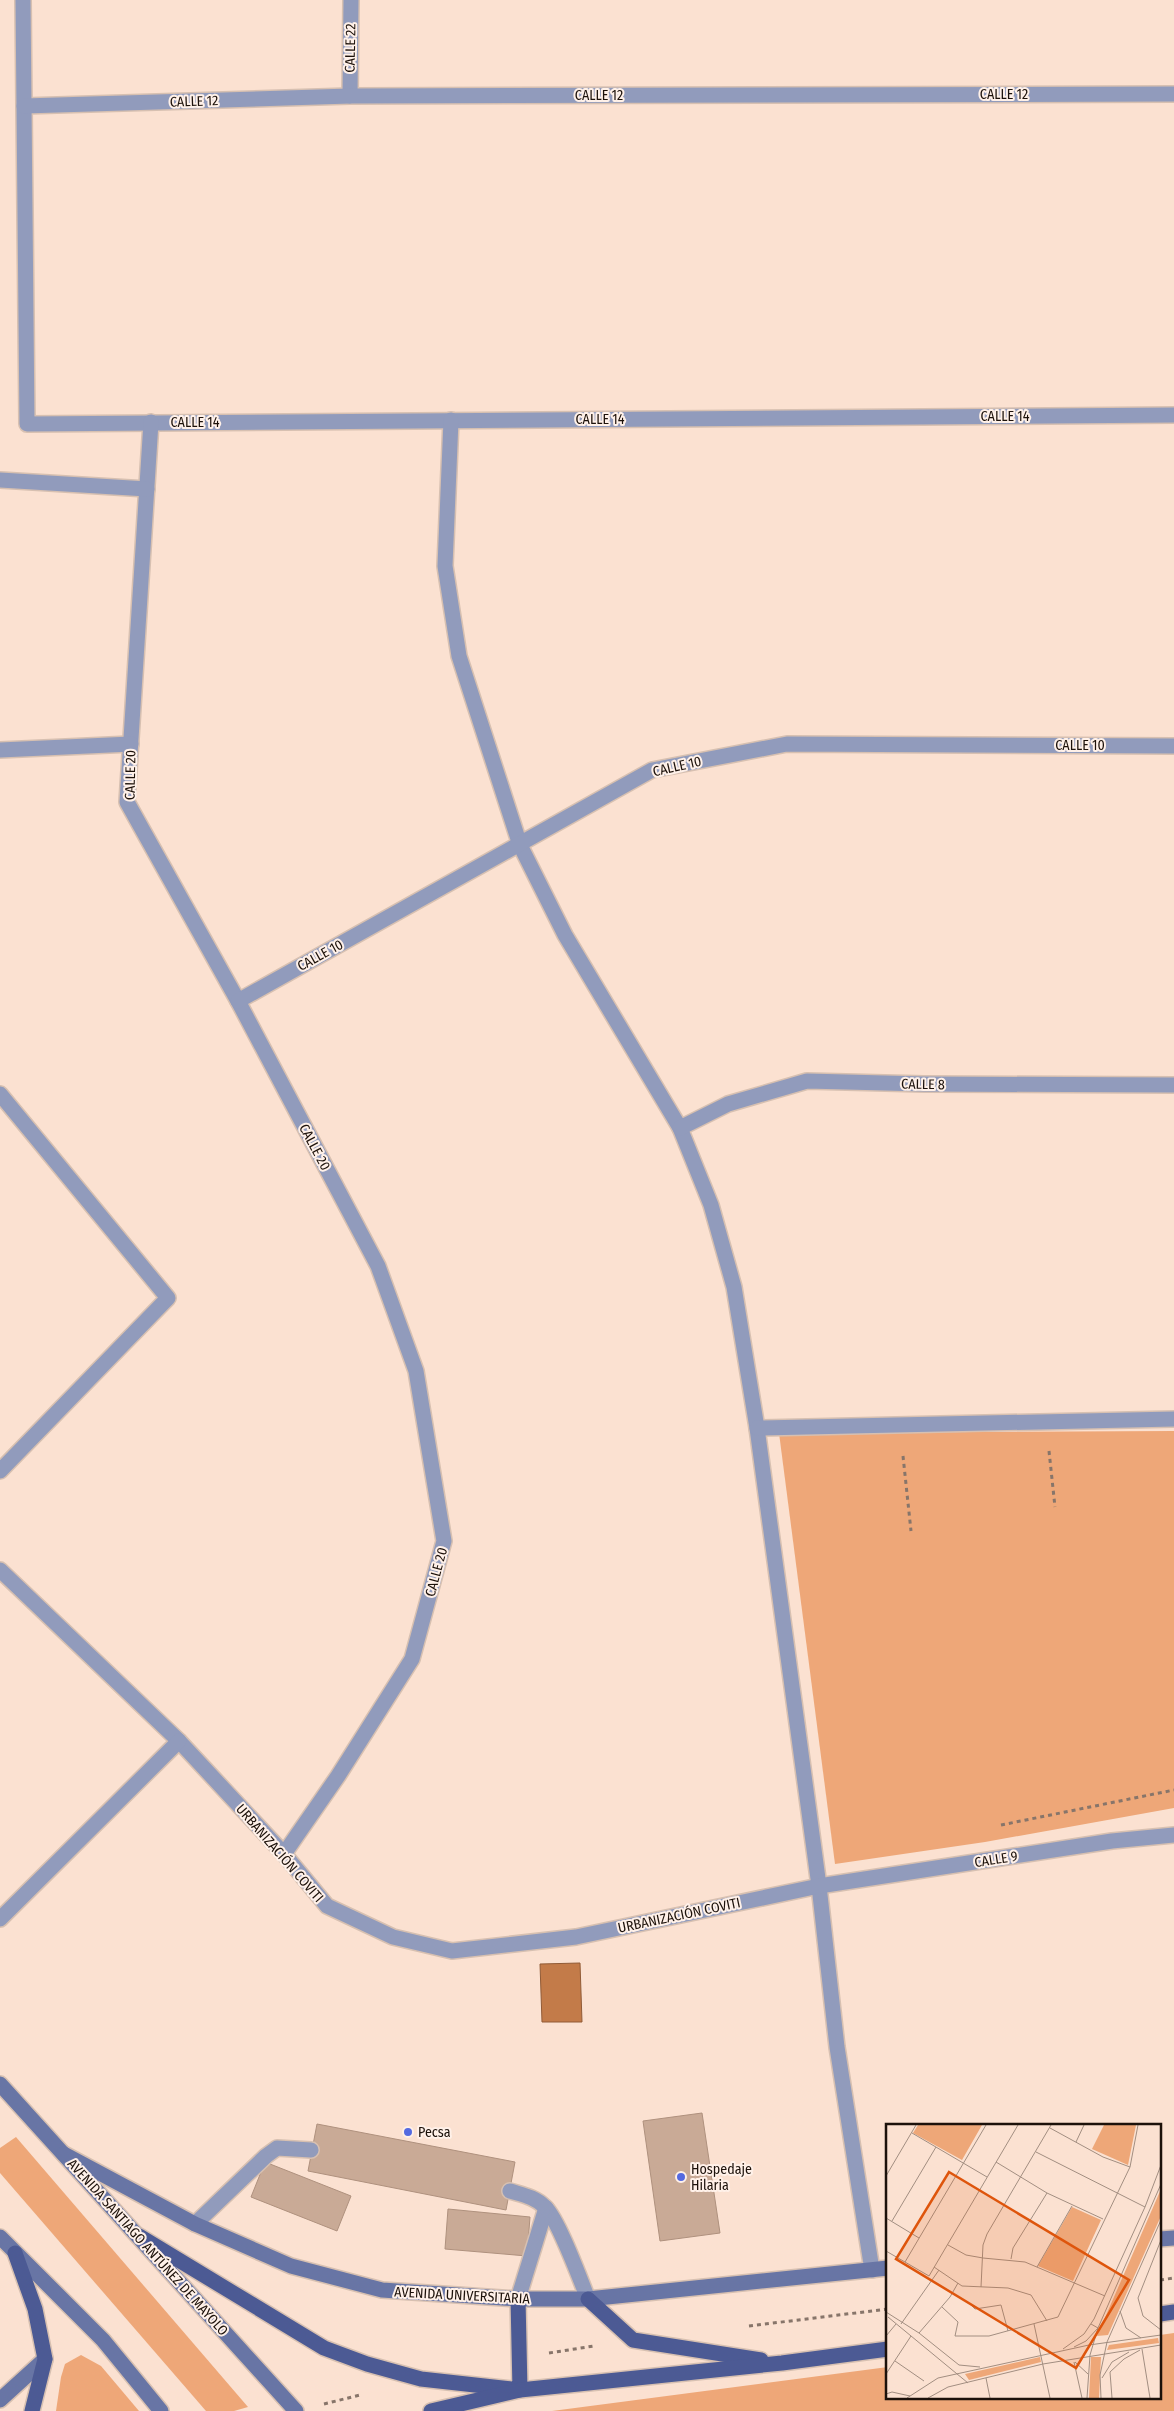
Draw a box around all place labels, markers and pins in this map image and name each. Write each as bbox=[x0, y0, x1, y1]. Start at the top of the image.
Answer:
place label: Pecsa bbox=[418, 2124, 451, 2141]
marker: Pecsa bbox=[402, 2126, 414, 2138]
place label: Hospedaje Hilaria bbox=[691, 2161, 752, 2194]
marker: Hospedaje Hilaria bbox=[675, 2171, 687, 2183]

